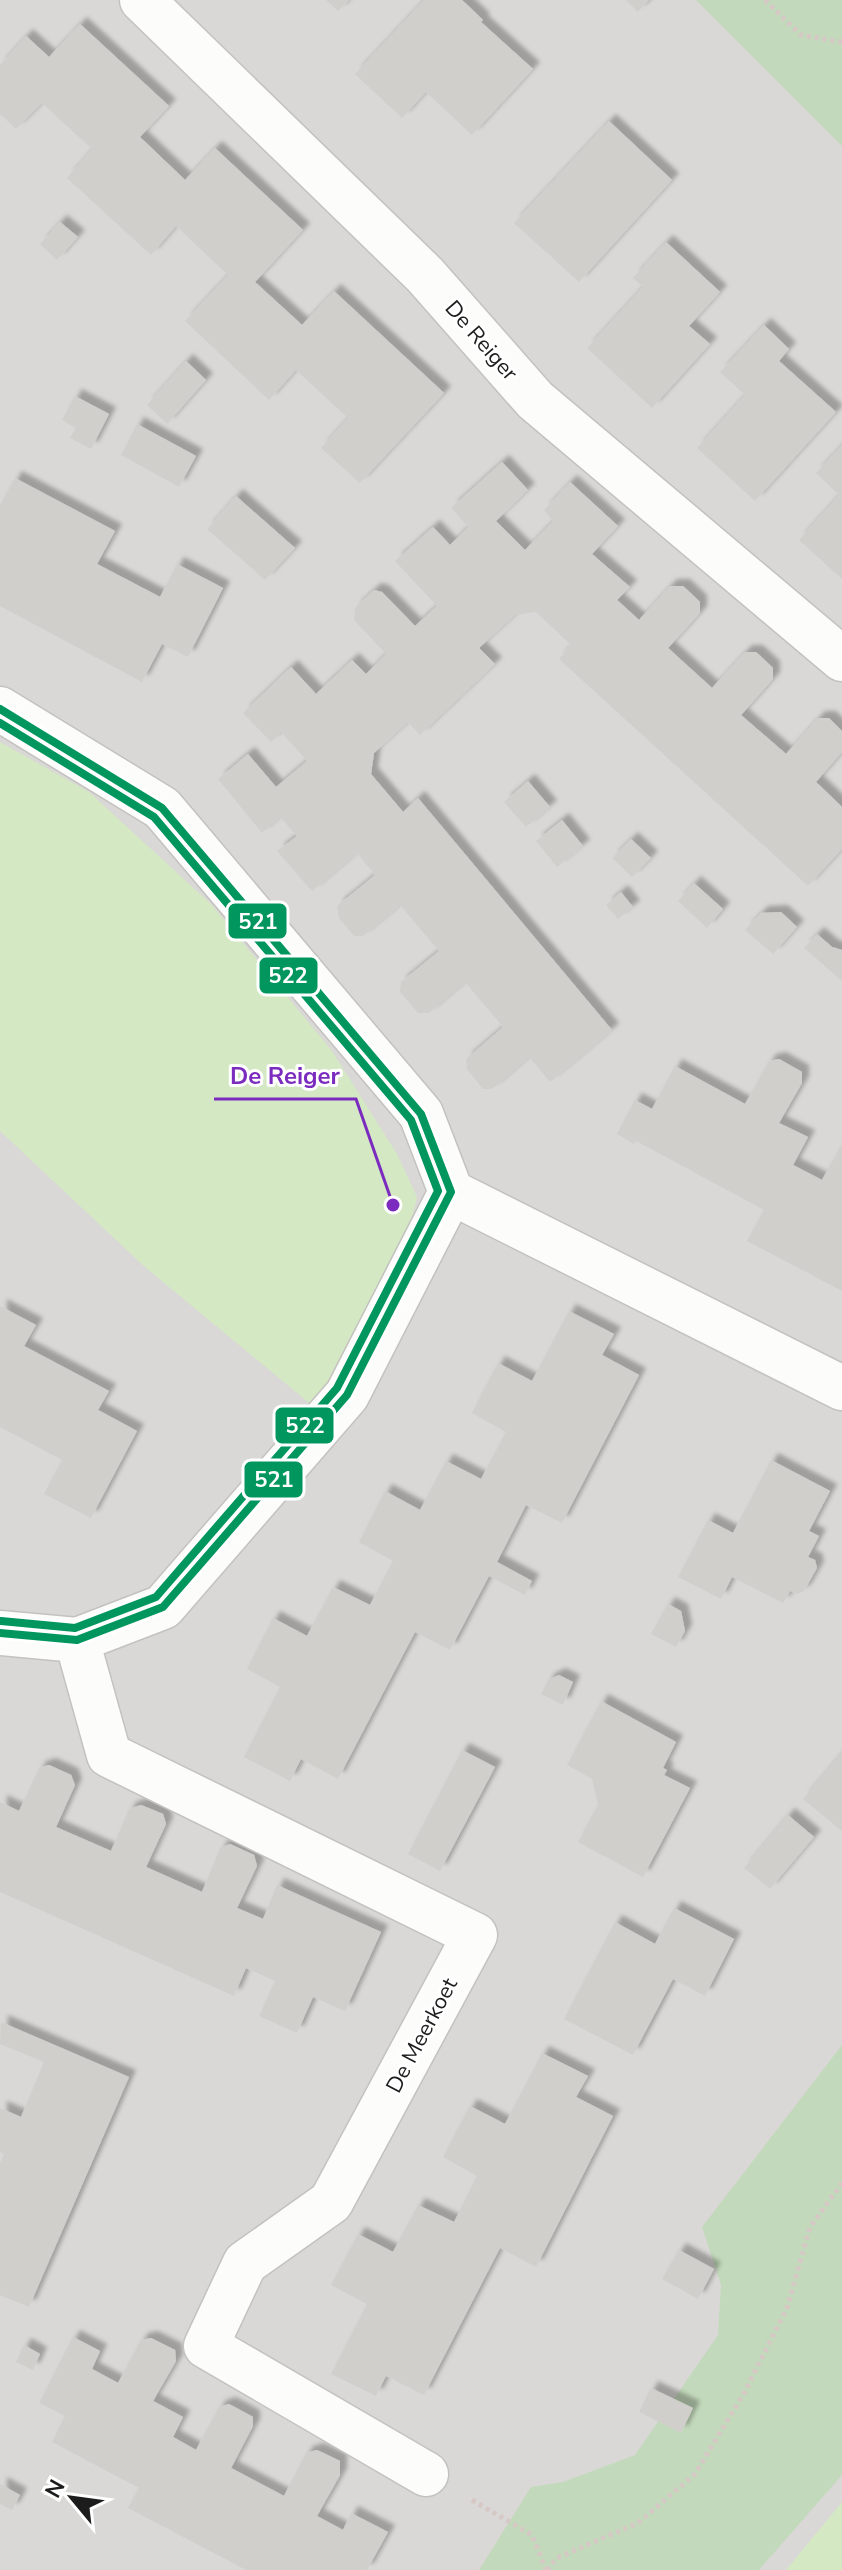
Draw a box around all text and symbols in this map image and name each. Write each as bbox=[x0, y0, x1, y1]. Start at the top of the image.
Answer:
street label: De Reiger bbox=[438, 294, 525, 387]
line badge: 521 bbox=[227, 902, 288, 940]
text: 521 bbox=[238, 907, 278, 937]
line badge: 522 bbox=[258, 956, 319, 995]
text: 522 bbox=[268, 961, 308, 991]
callout: De Reiger bbox=[214, 1051, 356, 1099]
text: De Reiger bbox=[230, 1060, 341, 1092]
line badge: 522 bbox=[274, 1406, 335, 1445]
text: 522 bbox=[285, 1411, 325, 1441]
line badge: 521 bbox=[243, 1460, 304, 1499]
text: 521 bbox=[254, 1465, 294, 1495]
street label: De Meerkoet bbox=[379, 1972, 465, 2098]
north arrow bbox=[32, 2458, 112, 2538]
text: N bbox=[38, 2474, 72, 2503]

